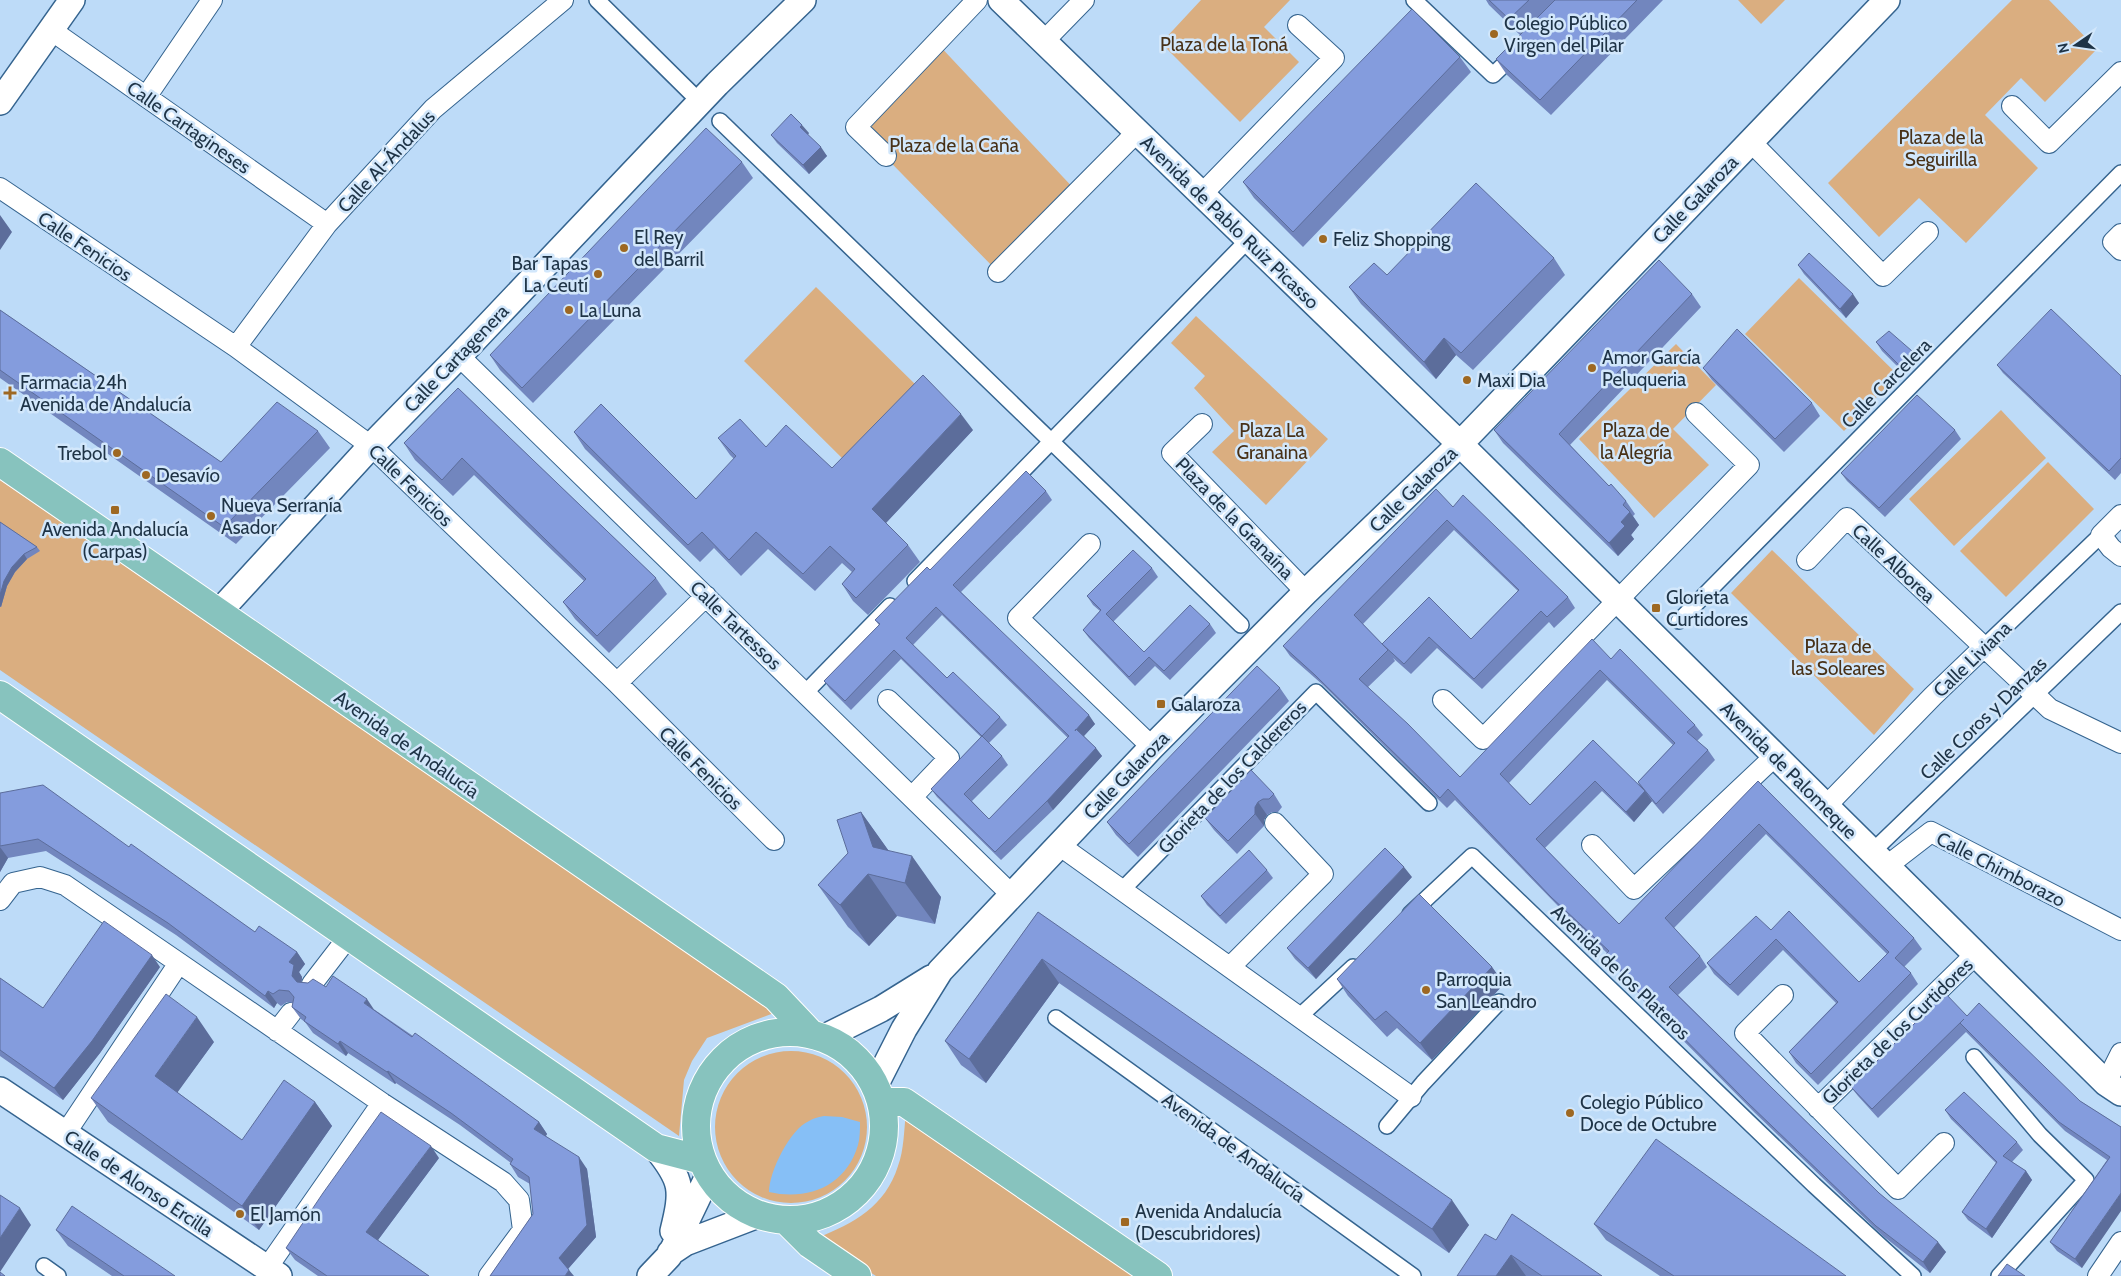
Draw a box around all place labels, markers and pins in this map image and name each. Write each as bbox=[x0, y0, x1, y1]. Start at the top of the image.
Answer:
place label: Colegio Público Virgen del Pilar bbox=[1504, 12, 1627, 57]
marker: Colegio Público Virgen del Pilar bbox=[1488, 28, 1500, 40]
place label: El Rey del Barril bbox=[634, 226, 705, 271]
place label: Feliz Shopping bbox=[1333, 228, 1451, 251]
marker: Feliz Shopping bbox=[1317, 233, 1329, 245]
marker: El Rey del Barril bbox=[618, 242, 630, 254]
place label: Bar Tapas La Ceutí bbox=[512, 252, 588, 297]
marker: Bar Tapas La Ceutí bbox=[592, 268, 604, 280]
place label: La Luna bbox=[579, 299, 641, 322]
marker: La Luna bbox=[563, 304, 575, 316]
place label: Amor García Peluqueria bbox=[1602, 346, 1701, 391]
marker: Amor García Peluqueria bbox=[1586, 362, 1598, 374]
place label: Maxi Dia bbox=[1477, 369, 1546, 392]
place label: Farmacia 24h Avenida de Andalucía bbox=[20, 371, 191, 416]
marker: Maxi Dia bbox=[1461, 374, 1473, 386]
marker: Farmacia 24h Avenida de Andalucía bbox=[4, 387, 16, 399]
place label: Trebol bbox=[58, 442, 108, 465]
marker: Trebol bbox=[111, 447, 123, 459]
place label: Desavío bbox=[156, 464, 220, 487]
marker: Desavío bbox=[140, 469, 152, 481]
place label: Nueva Serranía Asador bbox=[221, 494, 342, 539]
marker: Avenida Andalucía (Carpas) bbox=[109, 504, 121, 516]
marker: Nueva Serranía Asador bbox=[205, 510, 217, 522]
place label: Avenida Andalucía (Carpas) bbox=[42, 518, 188, 563]
place label: Glorieta Curtidores bbox=[1666, 586, 1748, 631]
marker: Glorieta Curtidores bbox=[1650, 602, 1662, 614]
place label: Galaroza bbox=[1171, 693, 1241, 716]
marker: Galaroza bbox=[1155, 698, 1167, 710]
place label: Parroquia San Leandro bbox=[1436, 968, 1537, 1013]
marker: Parroquia San Leandro bbox=[1420, 984, 1432, 996]
place label: Colegio Público Doce de Octubre bbox=[1580, 1091, 1717, 1136]
marker: Colegio Público Doce de Octubre bbox=[1564, 1107, 1576, 1119]
place label: Avenida Andalucía (Descubridores) bbox=[1135, 1200, 1282, 1245]
place label: El Jamón bbox=[250, 1203, 321, 1226]
marker: El Jamón bbox=[234, 1208, 246, 1220]
marker: Avenida Andalucía (Descubridores) bbox=[1119, 1216, 1131, 1228]

